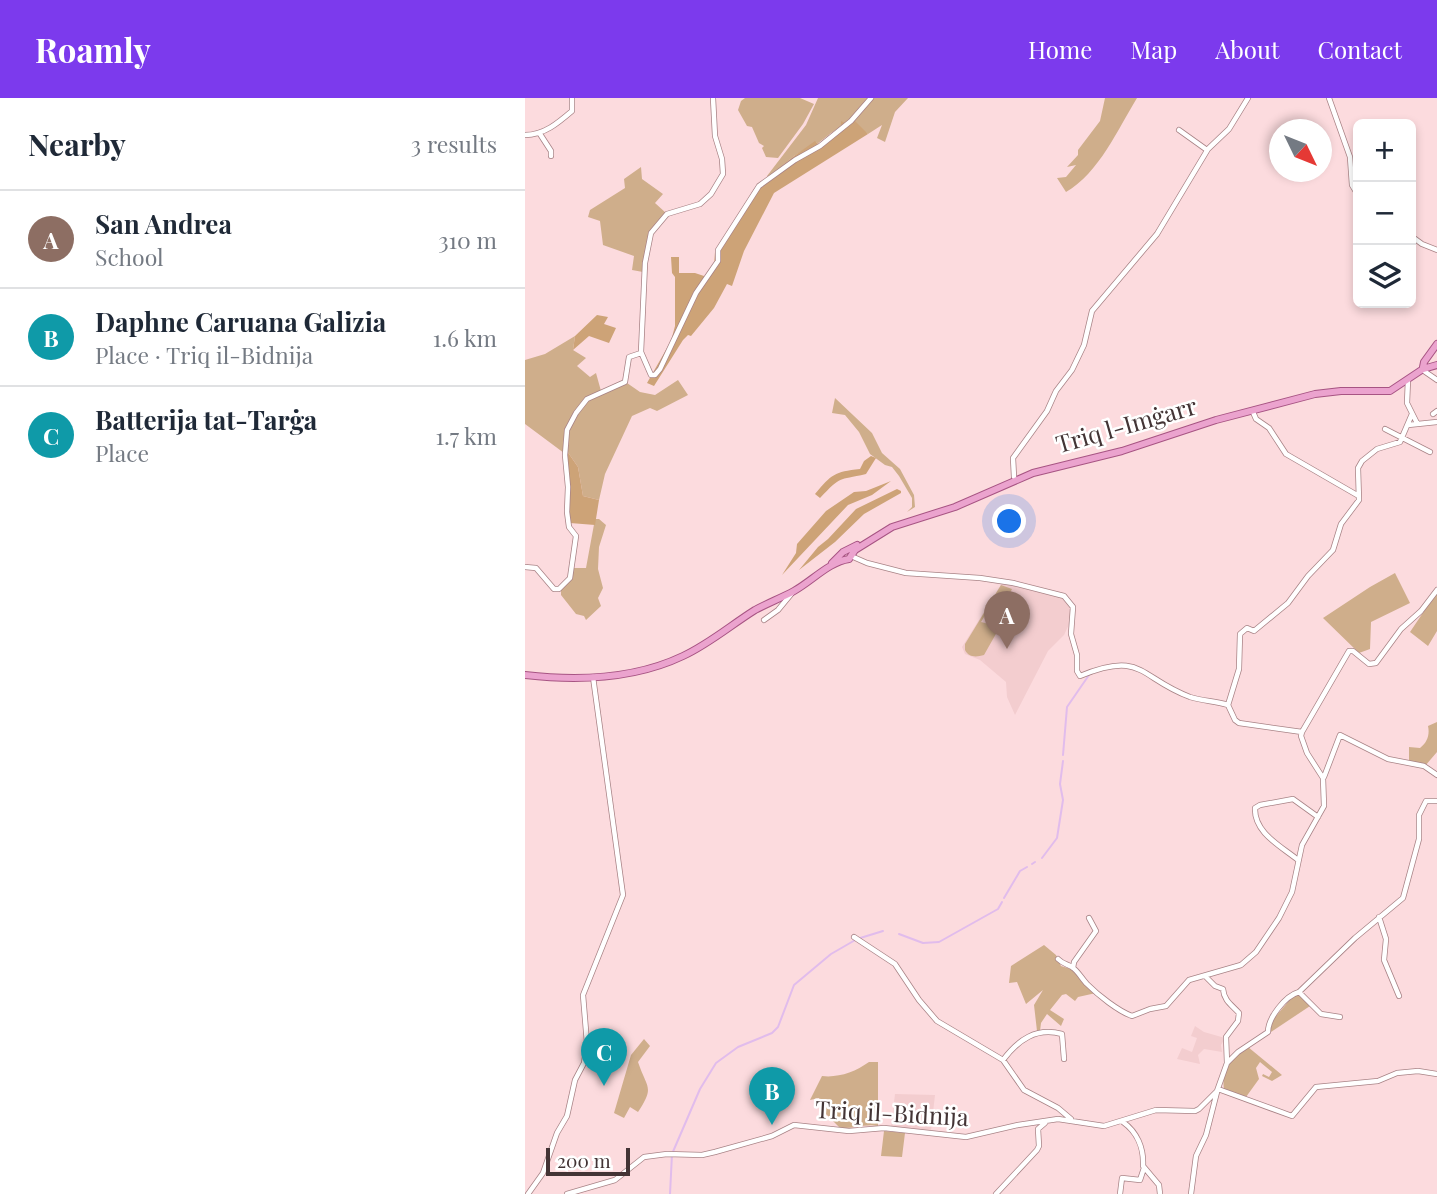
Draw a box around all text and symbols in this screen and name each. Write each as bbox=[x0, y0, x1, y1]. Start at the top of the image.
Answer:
text: Roamly bbox=[35, 27, 151, 71]
text: Home bbox=[1028, 33, 1092, 65]
text: Map bbox=[1130, 33, 1177, 65]
text: About bbox=[1215, 33, 1279, 65]
text: Contact bbox=[1317, 33, 1402, 65]
north arrow bbox=[1269, 119, 1332, 182]
map controls bbox=[1353, 119, 1416, 308]
button: + bbox=[1353, 119, 1416, 182]
text: Nearby bbox=[28, 124, 126, 164]
text: 3 results bbox=[411, 128, 497, 159]
button: − bbox=[1353, 182, 1416, 245]
text: San Andrea bbox=[95, 206, 232, 241]
text: A bbox=[43, 224, 59, 255]
text: 310 m bbox=[438, 224, 497, 255]
text: School bbox=[95, 241, 164, 272]
button: layers bbox=[1353, 245, 1416, 308]
text: Daphne Caruana Galizia bbox=[95, 304, 386, 339]
text: B bbox=[43, 322, 59, 353]
text: 1.6 km bbox=[433, 322, 497, 353]
text: Place · Triq il-Bidnija bbox=[95, 339, 313, 370]
street label: Triq l-Imġarr bbox=[1052, 389, 1200, 459]
text: Batterija tat-Tarġa bbox=[95, 402, 317, 437]
text: C bbox=[43, 420, 59, 451]
text: 1.7 km bbox=[435, 420, 497, 451]
text: Place bbox=[95, 437, 149, 468]
your location bbox=[992, 504, 1026, 538]
pin: A bbox=[984, 591, 1030, 649]
pin: C bbox=[581, 1028, 627, 1086]
pin: B bbox=[749, 1067, 795, 1125]
street label: Triq il-Bidnija bbox=[815, 1092, 970, 1132]
scale bar bbox=[546, 1145, 630, 1177]
text: 200 m bbox=[557, 1147, 611, 1173]

